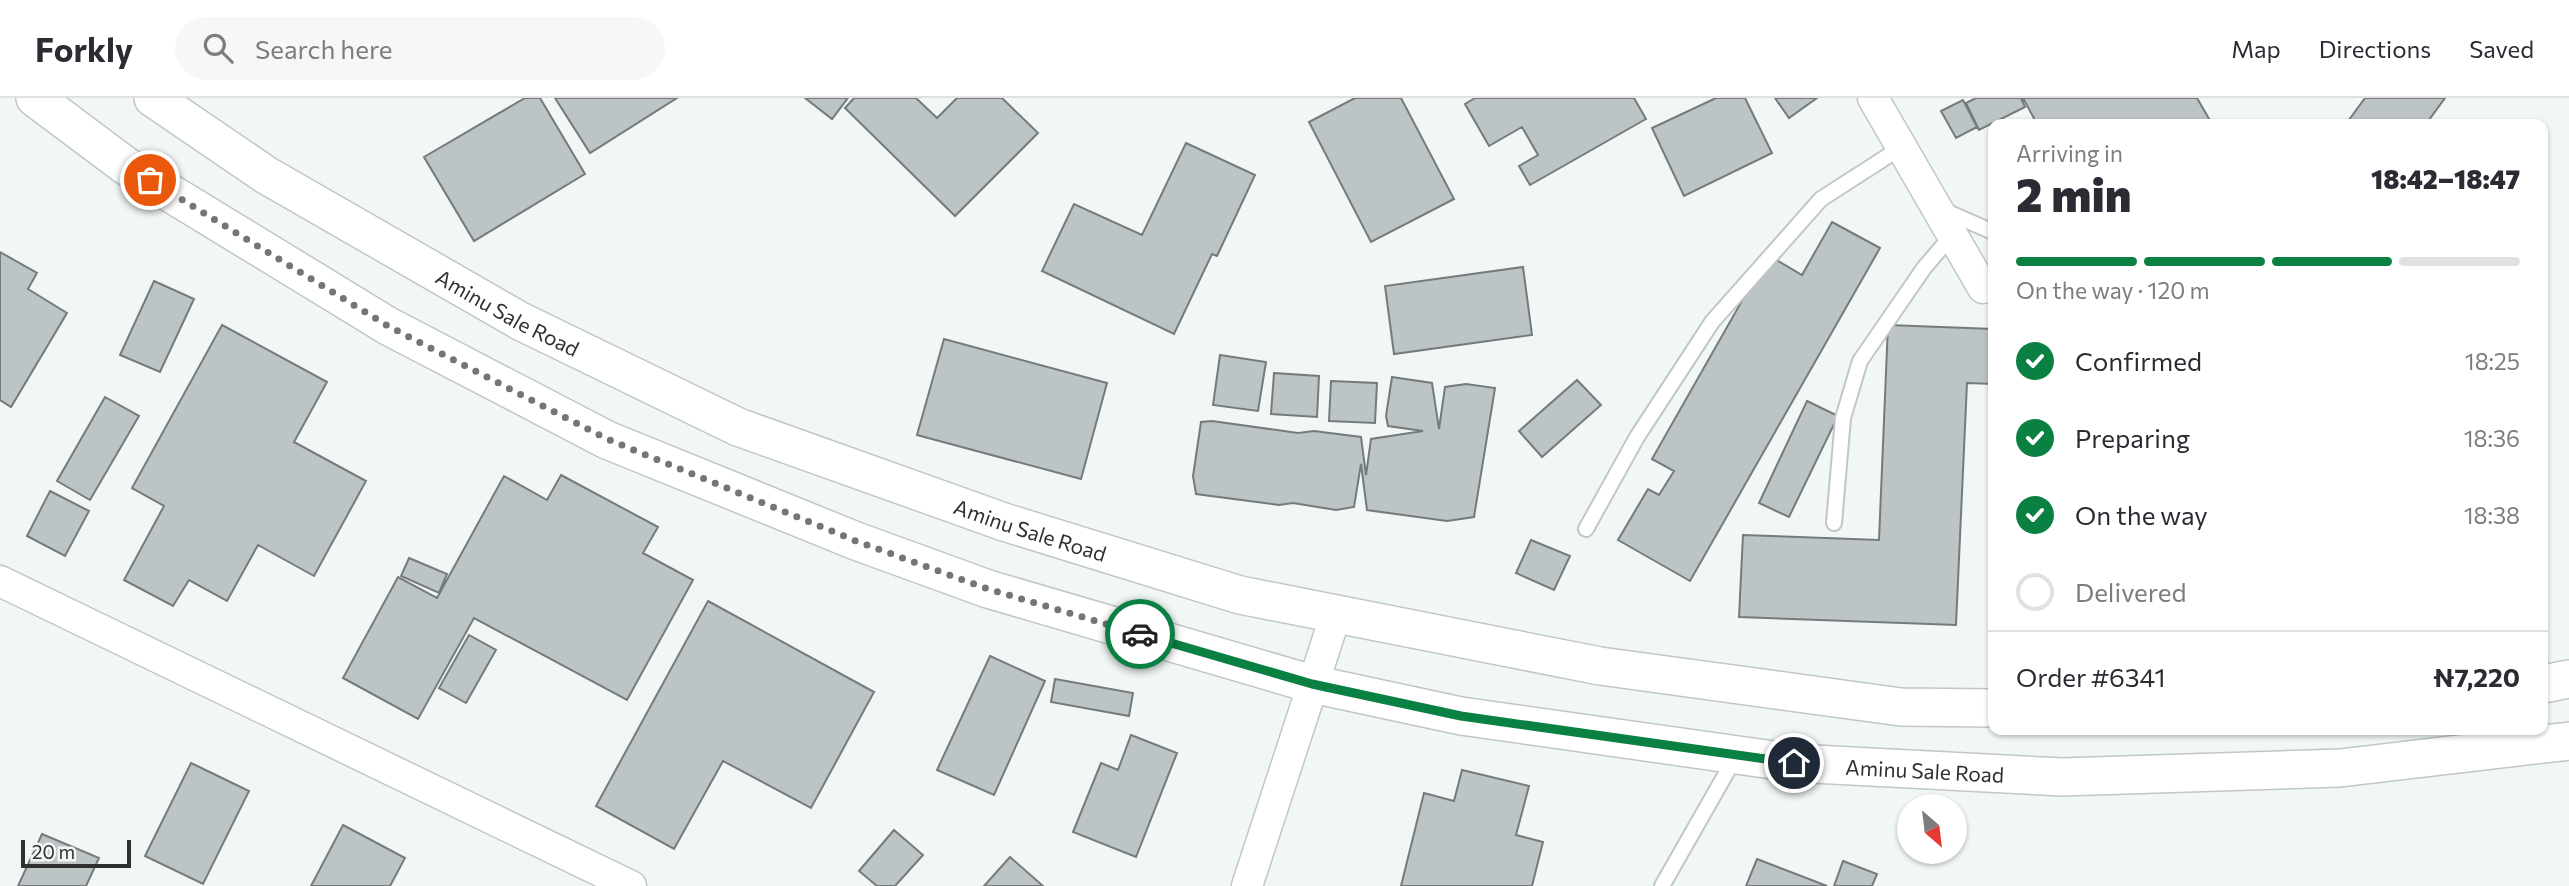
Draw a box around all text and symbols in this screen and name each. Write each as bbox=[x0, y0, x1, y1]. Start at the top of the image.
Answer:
search box bbox=[175, 17, 665, 80]
text: Forkly bbox=[35, 28, 133, 69]
icon: search bbox=[199, 29, 237, 67]
text: Search here bbox=[255, 33, 393, 64]
text: Map bbox=[2231, 34, 2281, 63]
text: Directions bbox=[2319, 34, 2431, 63]
text: Saved bbox=[2469, 34, 2534, 63]
text: Arriving in bbox=[2016, 139, 2123, 167]
pin bbox=[120, 150, 180, 210]
icon: bag bbox=[131, 161, 169, 199]
text: 18:42–18:47 bbox=[2371, 163, 2520, 194]
text: 2 min bbox=[2016, 165, 2132, 221]
street label: Aminu Sale Road bbox=[432, 263, 584, 361]
text: On the way · 120 m bbox=[2016, 276, 2210, 304]
icon: check bbox=[2016, 342, 2054, 380]
text: Confirmed bbox=[2075, 345, 2202, 376]
text: 18:25 bbox=[2465, 347, 2520, 375]
icon: check bbox=[2016, 419, 2054, 457]
text: Preparing bbox=[2075, 422, 2190, 453]
text: 18:36 bbox=[2464, 424, 2520, 452]
street label: Aminu Sale Road bbox=[951, 493, 1110, 566]
icon: check bbox=[2016, 496, 2054, 534]
text: On the way bbox=[2075, 499, 2208, 530]
text: 18:38 bbox=[2464, 501, 2520, 529]
text: Delivered bbox=[2075, 576, 2186, 607]
courier bbox=[1105, 599, 1175, 669]
icon: car bbox=[1121, 615, 1159, 653]
text: Order #6341 bbox=[2016, 661, 2166, 692]
text: ₦7,220 bbox=[2433, 661, 2520, 692]
pin bbox=[1764, 733, 1824, 793]
icon: home bbox=[1775, 744, 1813, 782]
street label: Aminu Sale Road bbox=[1845, 753, 2005, 786]
north arrow bbox=[1897, 794, 1967, 864]
map controls bbox=[1897, 794, 1967, 864]
scale bar bbox=[21, 837, 131, 869]
text: 20 m bbox=[32, 840, 75, 863]

